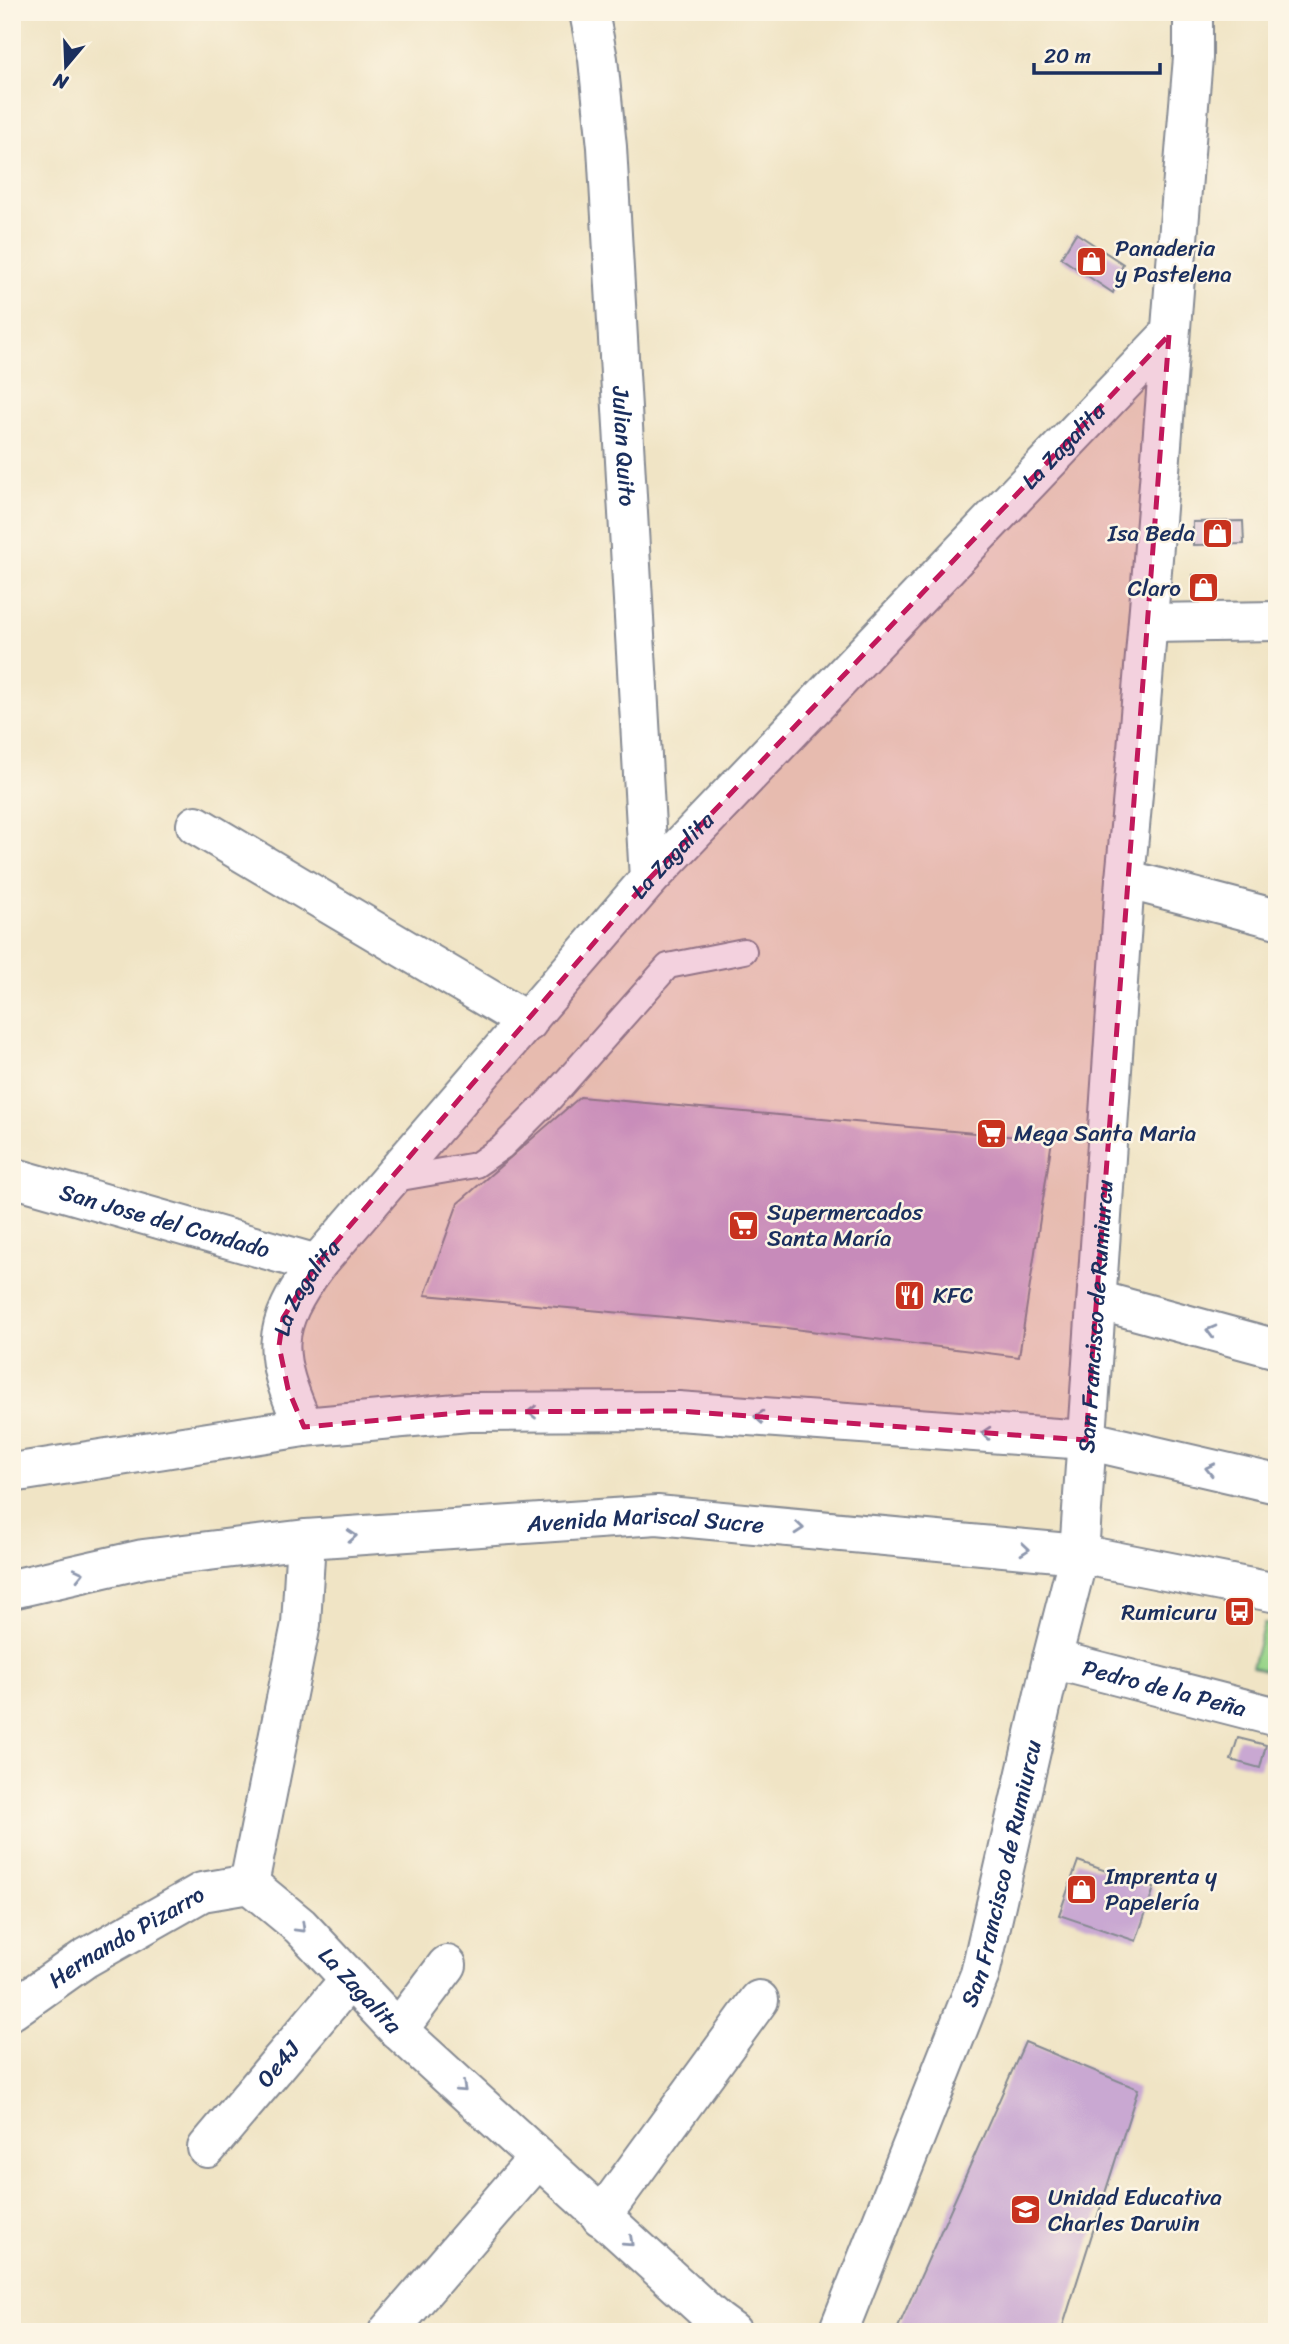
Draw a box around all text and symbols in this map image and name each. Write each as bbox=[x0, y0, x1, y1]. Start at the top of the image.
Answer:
north arrow bbox=[32, 32, 102, 102]
scale bar bbox=[1034, 32, 1160, 76]
text: 20 m bbox=[1044, 37, 1091, 75]
text: N bbox=[48, 64, 73, 100]
place label: Panaderia y Pastelena bbox=[1115, 228, 1232, 295]
shop icon: Panaderia y Pastelena bbox=[1075, 244, 1109, 278]
street label: Julian Quito bbox=[600, 384, 648, 507]
street label: La Zagalita bbox=[1011, 392, 1116, 500]
place label: Isa Beda bbox=[1107, 513, 1195, 554]
shop icon: Isa Beda bbox=[1201, 516, 1235, 550]
place label: Claro bbox=[1127, 568, 1181, 609]
shop icon: Claro bbox=[1187, 571, 1221, 605]
street label: La Zagalita bbox=[620, 801, 725, 909]
place label: Mega Santa Maria bbox=[1014, 1113, 1196, 1154]
supermarket icon: Mega Santa Maria bbox=[974, 1116, 1008, 1150]
street label: San Jose del Condado bbox=[55, 1172, 275, 1271]
street label: San Francisco de Rumiurcu bbox=[1066, 1178, 1125, 1454]
place label: Supermercados Santa María bbox=[767, 1192, 923, 1259]
supermarket icon: Supermercados Santa María bbox=[727, 1208, 761, 1242]
street label: La Zagalita bbox=[261, 1229, 352, 1340]
place label: KFC bbox=[933, 1275, 974, 1316]
restaurant icon: KFC bbox=[893, 1278, 927, 1312]
one-way arrow bbox=[1205, 1325, 1217, 1339]
one-way arrow bbox=[526, 1404, 537, 1420]
one-way arrow bbox=[754, 1410, 765, 1425]
one-way arrow bbox=[981, 1426, 992, 1441]
one-way arrow bbox=[1204, 1463, 1216, 1477]
street label: Avenida Mariscal Sucre bbox=[525, 1495, 766, 1546]
one-way arrow bbox=[794, 1520, 805, 1535]
one-way arrow bbox=[347, 1528, 358, 1543]
one-way arrow bbox=[1020, 1541, 1031, 1556]
one-way arrow bbox=[73, 1568, 85, 1582]
place label: Rumicuru bbox=[1121, 1592, 1218, 1633]
bus stop icon: Rumicuru bbox=[1223, 1595, 1257, 1629]
street label: Pedro de la Peña bbox=[1078, 1648, 1251, 1729]
street label: San Francisco de Rumiurcu bbox=[949, 1736, 1054, 2013]
place label: Imprenta y Papelería bbox=[1104, 1856, 1217, 1923]
shop icon: Imprenta y Papelería bbox=[1065, 1872, 1099, 1906]
street label: Hernando Pizarro bbox=[39, 1874, 213, 2000]
one-way arrow bbox=[292, 1919, 305, 1932]
street label: La Zagalita bbox=[308, 1937, 412, 2044]
street label: Oe4J bbox=[246, 2030, 312, 2097]
one-way arrow bbox=[454, 2080, 467, 2093]
place label: Unidad Educativa Charles Darwin bbox=[1048, 2177, 1222, 2244]
school or university icon: Unidad Educativa Charles Darwin bbox=[1008, 2193, 1042, 2227]
one-way arrow bbox=[621, 2234, 634, 2246]

